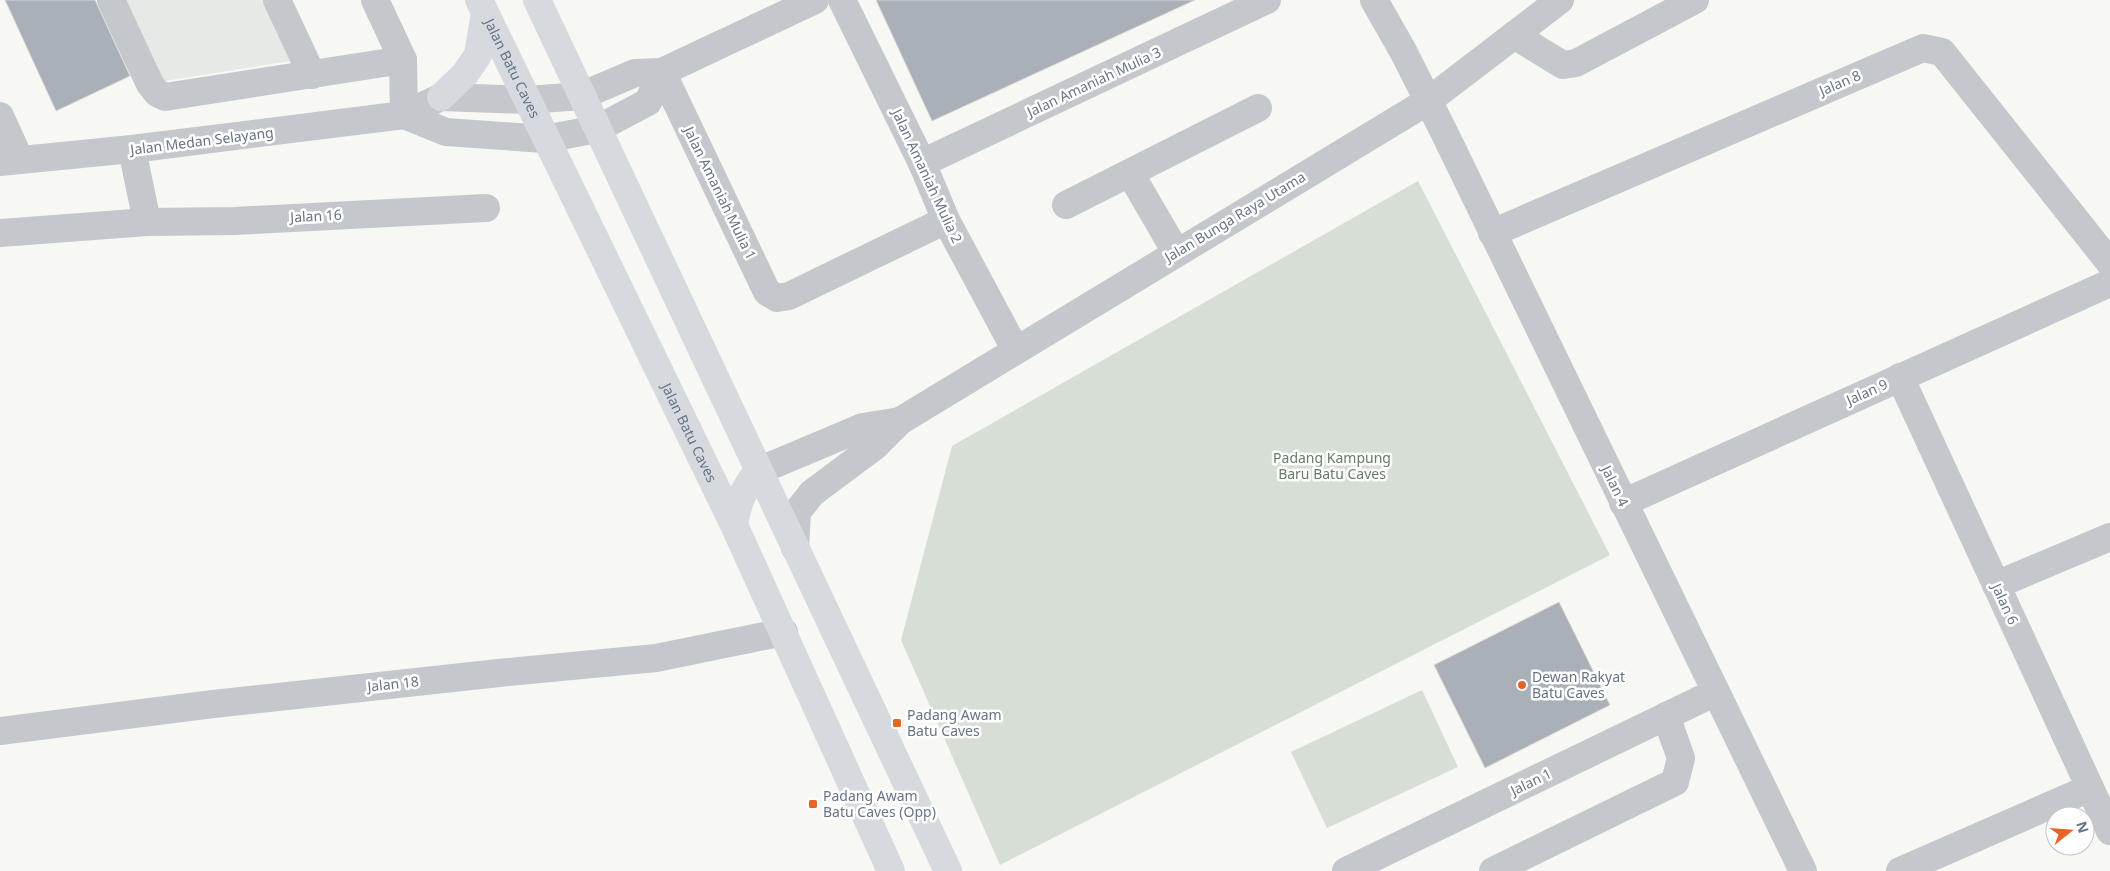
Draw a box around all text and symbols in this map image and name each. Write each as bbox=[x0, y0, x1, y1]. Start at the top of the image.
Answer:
street label: Jalan Batu Caves bbox=[480, 14, 545, 121]
street label: Jalan Amaniah Mulia 3 bbox=[1022, 42, 1164, 122]
street label: Jalan 8 bbox=[1814, 65, 1864, 101]
street label: Jalan Amaniah Mulia 2 bbox=[887, 104, 967, 246]
street label: Jalan Amaniah Mulia 1 bbox=[679, 121, 761, 262]
street label: Jalan Medan Selayang bbox=[127, 122, 275, 159]
street label: Jalan Bunga Raya Utama bbox=[1159, 167, 1309, 267]
street label: Jalan 16 bbox=[288, 205, 342, 226]
street label: Jalan 9 bbox=[1841, 374, 1891, 410]
street label: Jalan Batu Caves bbox=[657, 378, 722, 486]
park label: Padang Kampung Baru Batu Caves bbox=[1273, 448, 1391, 483]
street label: Jalan 4 bbox=[1597, 460, 1634, 509]
street label: Jalan 6 bbox=[1987, 578, 2023, 627]
place label: Dewan Rakyat Batu Caves bbox=[1532, 667, 1625, 702]
street label: Jalan 18 bbox=[364, 671, 420, 696]
marker: Dewan Rakyat Batu Caves bbox=[1516, 679, 1528, 691]
place label: Padang Awam Batu Caves bbox=[907, 705, 1002, 740]
marker: Padang Awam Batu Caves bbox=[891, 717, 903, 729]
street label: Jalan 1 bbox=[1505, 763, 1554, 800]
place label: Padang Awam Batu Caves (Opp) bbox=[823, 786, 936, 821]
marker: Padang Awam Batu Caves (Opp) bbox=[807, 798, 819, 810]
north arrow bbox=[2045, 806, 2095, 856]
text: N bbox=[2072, 819, 2094, 835]

